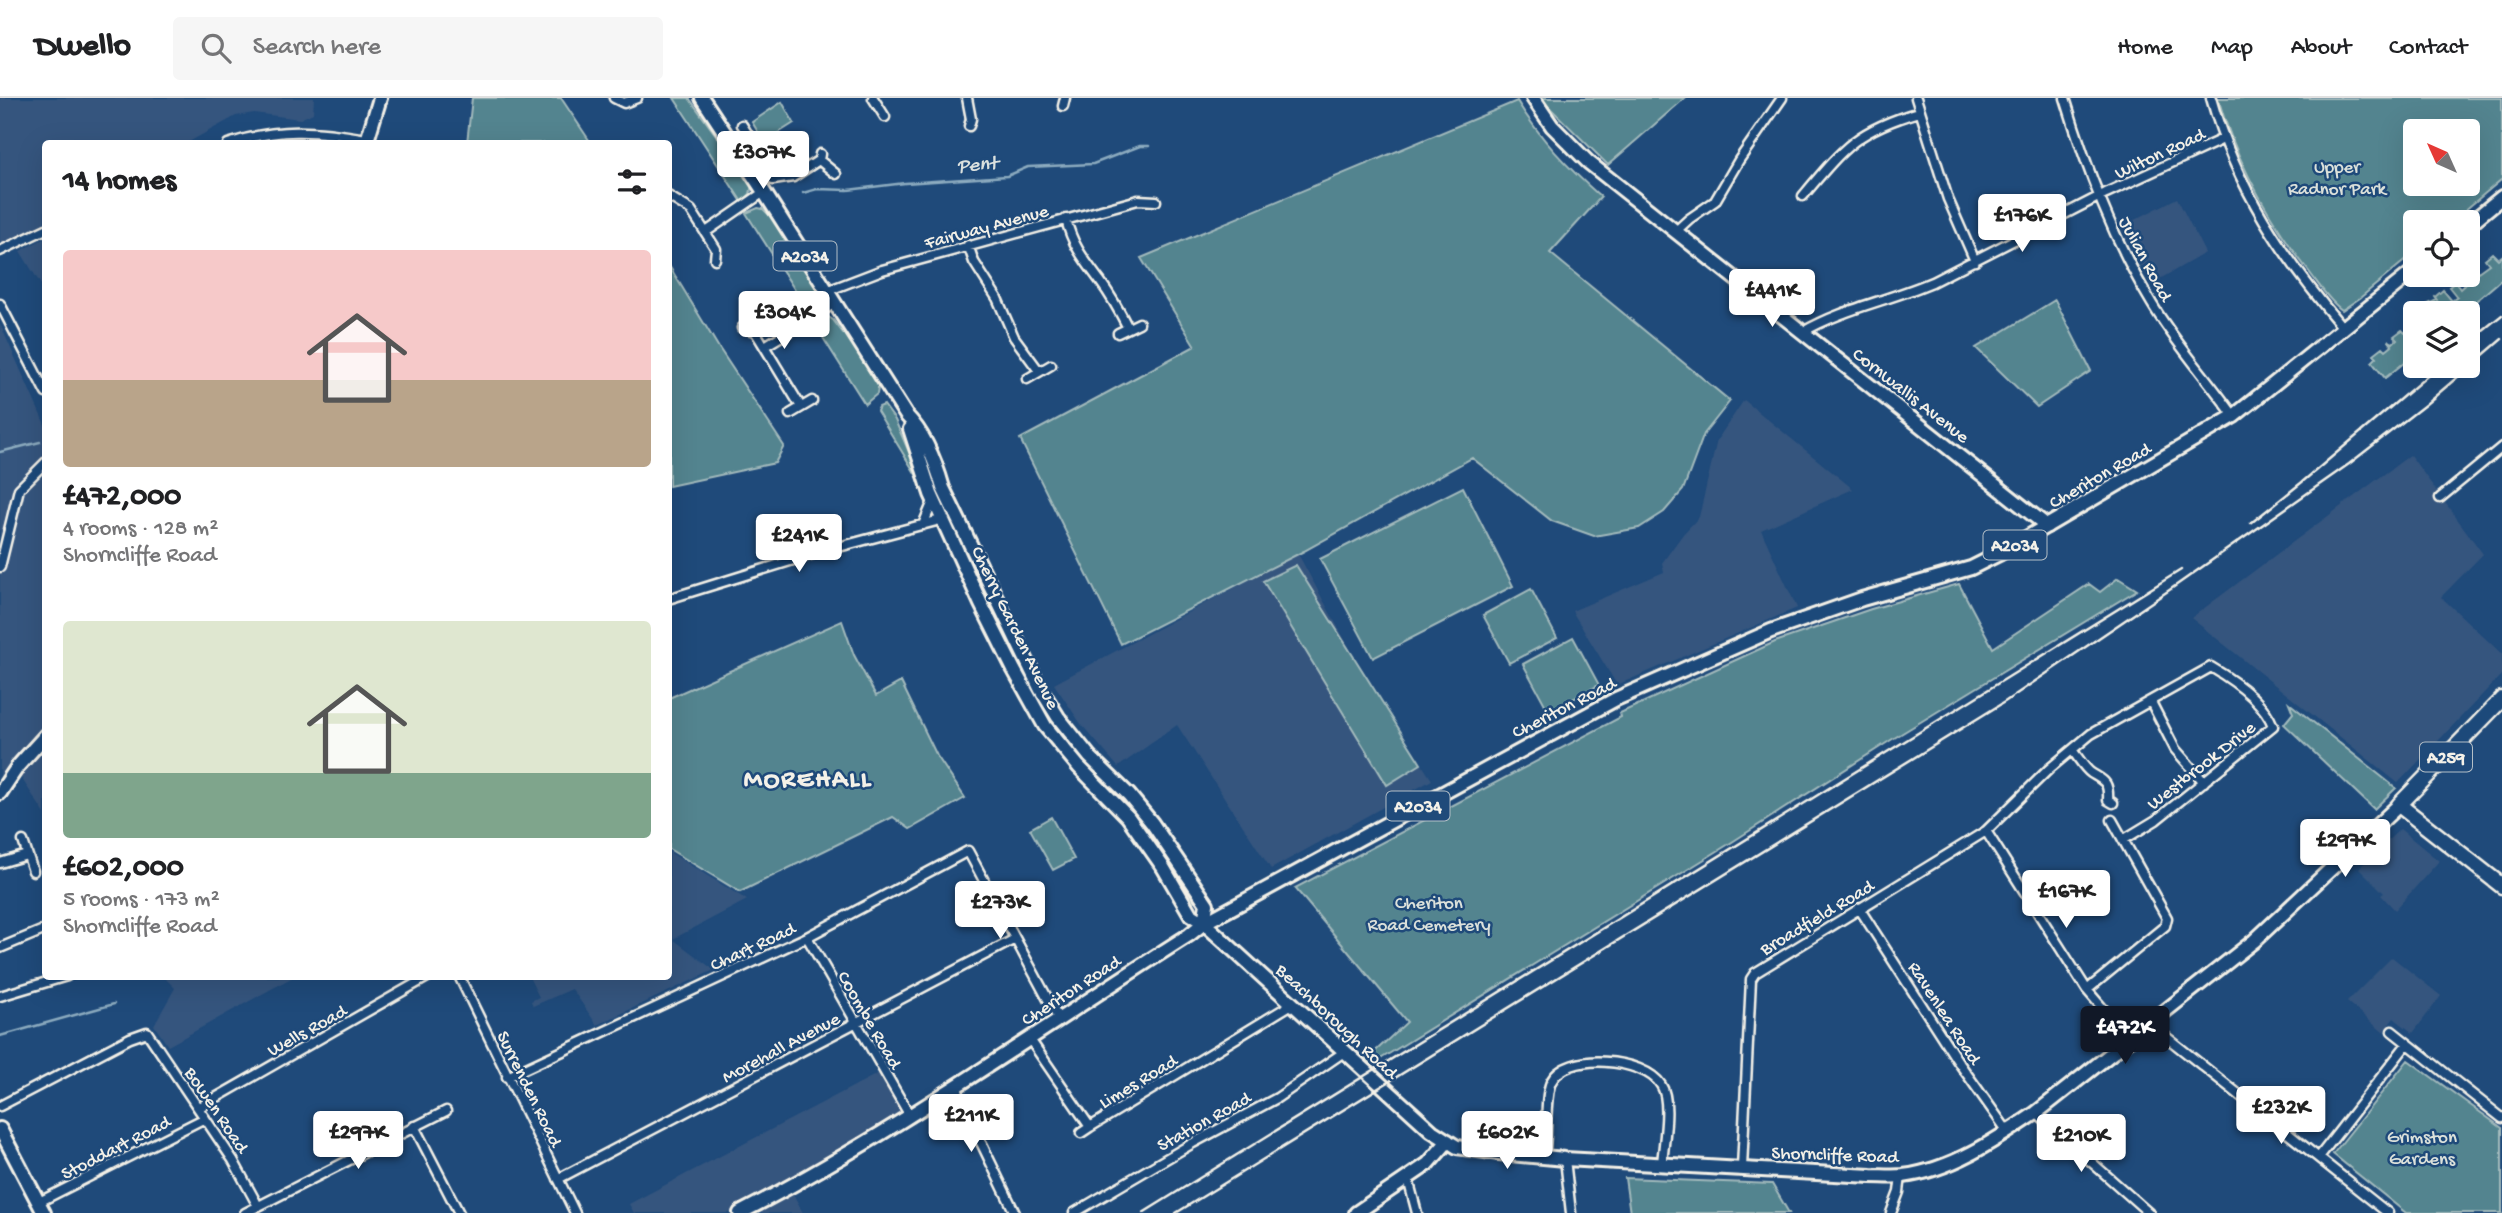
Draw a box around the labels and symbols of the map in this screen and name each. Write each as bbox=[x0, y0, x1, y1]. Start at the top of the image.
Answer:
north arrow bbox=[2403, 119, 2480, 196]
street label: Wilton Road bbox=[2112, 123, 2211, 186]
pin: £307K bbox=[714, 132, 812, 191]
water label: Pent bbox=[956, 152, 1002, 181]
park label: Upper Radnor Park bbox=[2288, 157, 2388, 202]
pin: £176K bbox=[1973, 194, 2071, 254]
street label: Fairway Avenue bbox=[921, 201, 1052, 256]
street label: Julian Road bbox=[2112, 213, 2177, 308]
road number: A2034 bbox=[774, 242, 836, 271]
pin: £441K bbox=[1723, 270, 1821, 329]
pin: £304K bbox=[735, 292, 833, 351]
street label: Cornwallis Avenue bbox=[1847, 344, 1973, 450]
street label: Cheriton Road bbox=[2046, 438, 2157, 515]
pin: £241K bbox=[750, 514, 848, 574]
road number: A2034 bbox=[1983, 530, 2046, 560]
street label: Cherry Garden Avenue bbox=[964, 543, 1063, 714]
street label: Cheriton Road bbox=[1509, 672, 1622, 745]
street label: Westbrook Drive bbox=[2143, 717, 2261, 816]
road number: A259 bbox=[2420, 742, 2472, 772]
district label: MOREHALL bbox=[744, 766, 872, 797]
road number: A2034 bbox=[1386, 792, 1450, 820]
pin: £297K bbox=[2296, 820, 2394, 879]
pin: £167K bbox=[2017, 870, 2115, 930]
street label: Broadfield Road bbox=[1756, 875, 1881, 963]
pin: £273K bbox=[951, 882, 1049, 941]
park label: Cheriton Road Cemetery bbox=[1367, 893, 1491, 938]
street label: Chart Road bbox=[707, 918, 802, 978]
street label: Cheriton Road bbox=[1018, 950, 1127, 1033]
street label: Ravenlea Road bbox=[1901, 958, 1986, 1071]
street label: Beachborough Road bbox=[1269, 959, 1403, 1087]
street label: Coombe Road bbox=[831, 968, 906, 1075]
street label: Wells Road bbox=[264, 1000, 353, 1063]
pin: £472K bbox=[2076, 1006, 2174, 1066]
street label: Morehall Avenue bbox=[719, 1008, 845, 1090]
street label: Surrenden Road bbox=[490, 1028, 567, 1153]
street label: Limes Road bbox=[1095, 1050, 1184, 1115]
street label: Bowen Road bbox=[177, 1063, 253, 1160]
pin: £232K bbox=[2232, 1086, 2330, 1146]
street label: Station Road bbox=[1154, 1087, 1257, 1158]
pin: £211K bbox=[922, 1094, 1020, 1154]
street label: Stoddart Road bbox=[58, 1111, 177, 1187]
pin: £297K bbox=[309, 1112, 407, 1171]
pin: £602K bbox=[1458, 1112, 1556, 1171]
pin: £210K bbox=[2032, 1114, 2130, 1174]
park label: Grimston Gardens bbox=[2387, 1127, 2457, 1172]
street label: Shorncliffe Road bbox=[1771, 1143, 1901, 1170]

